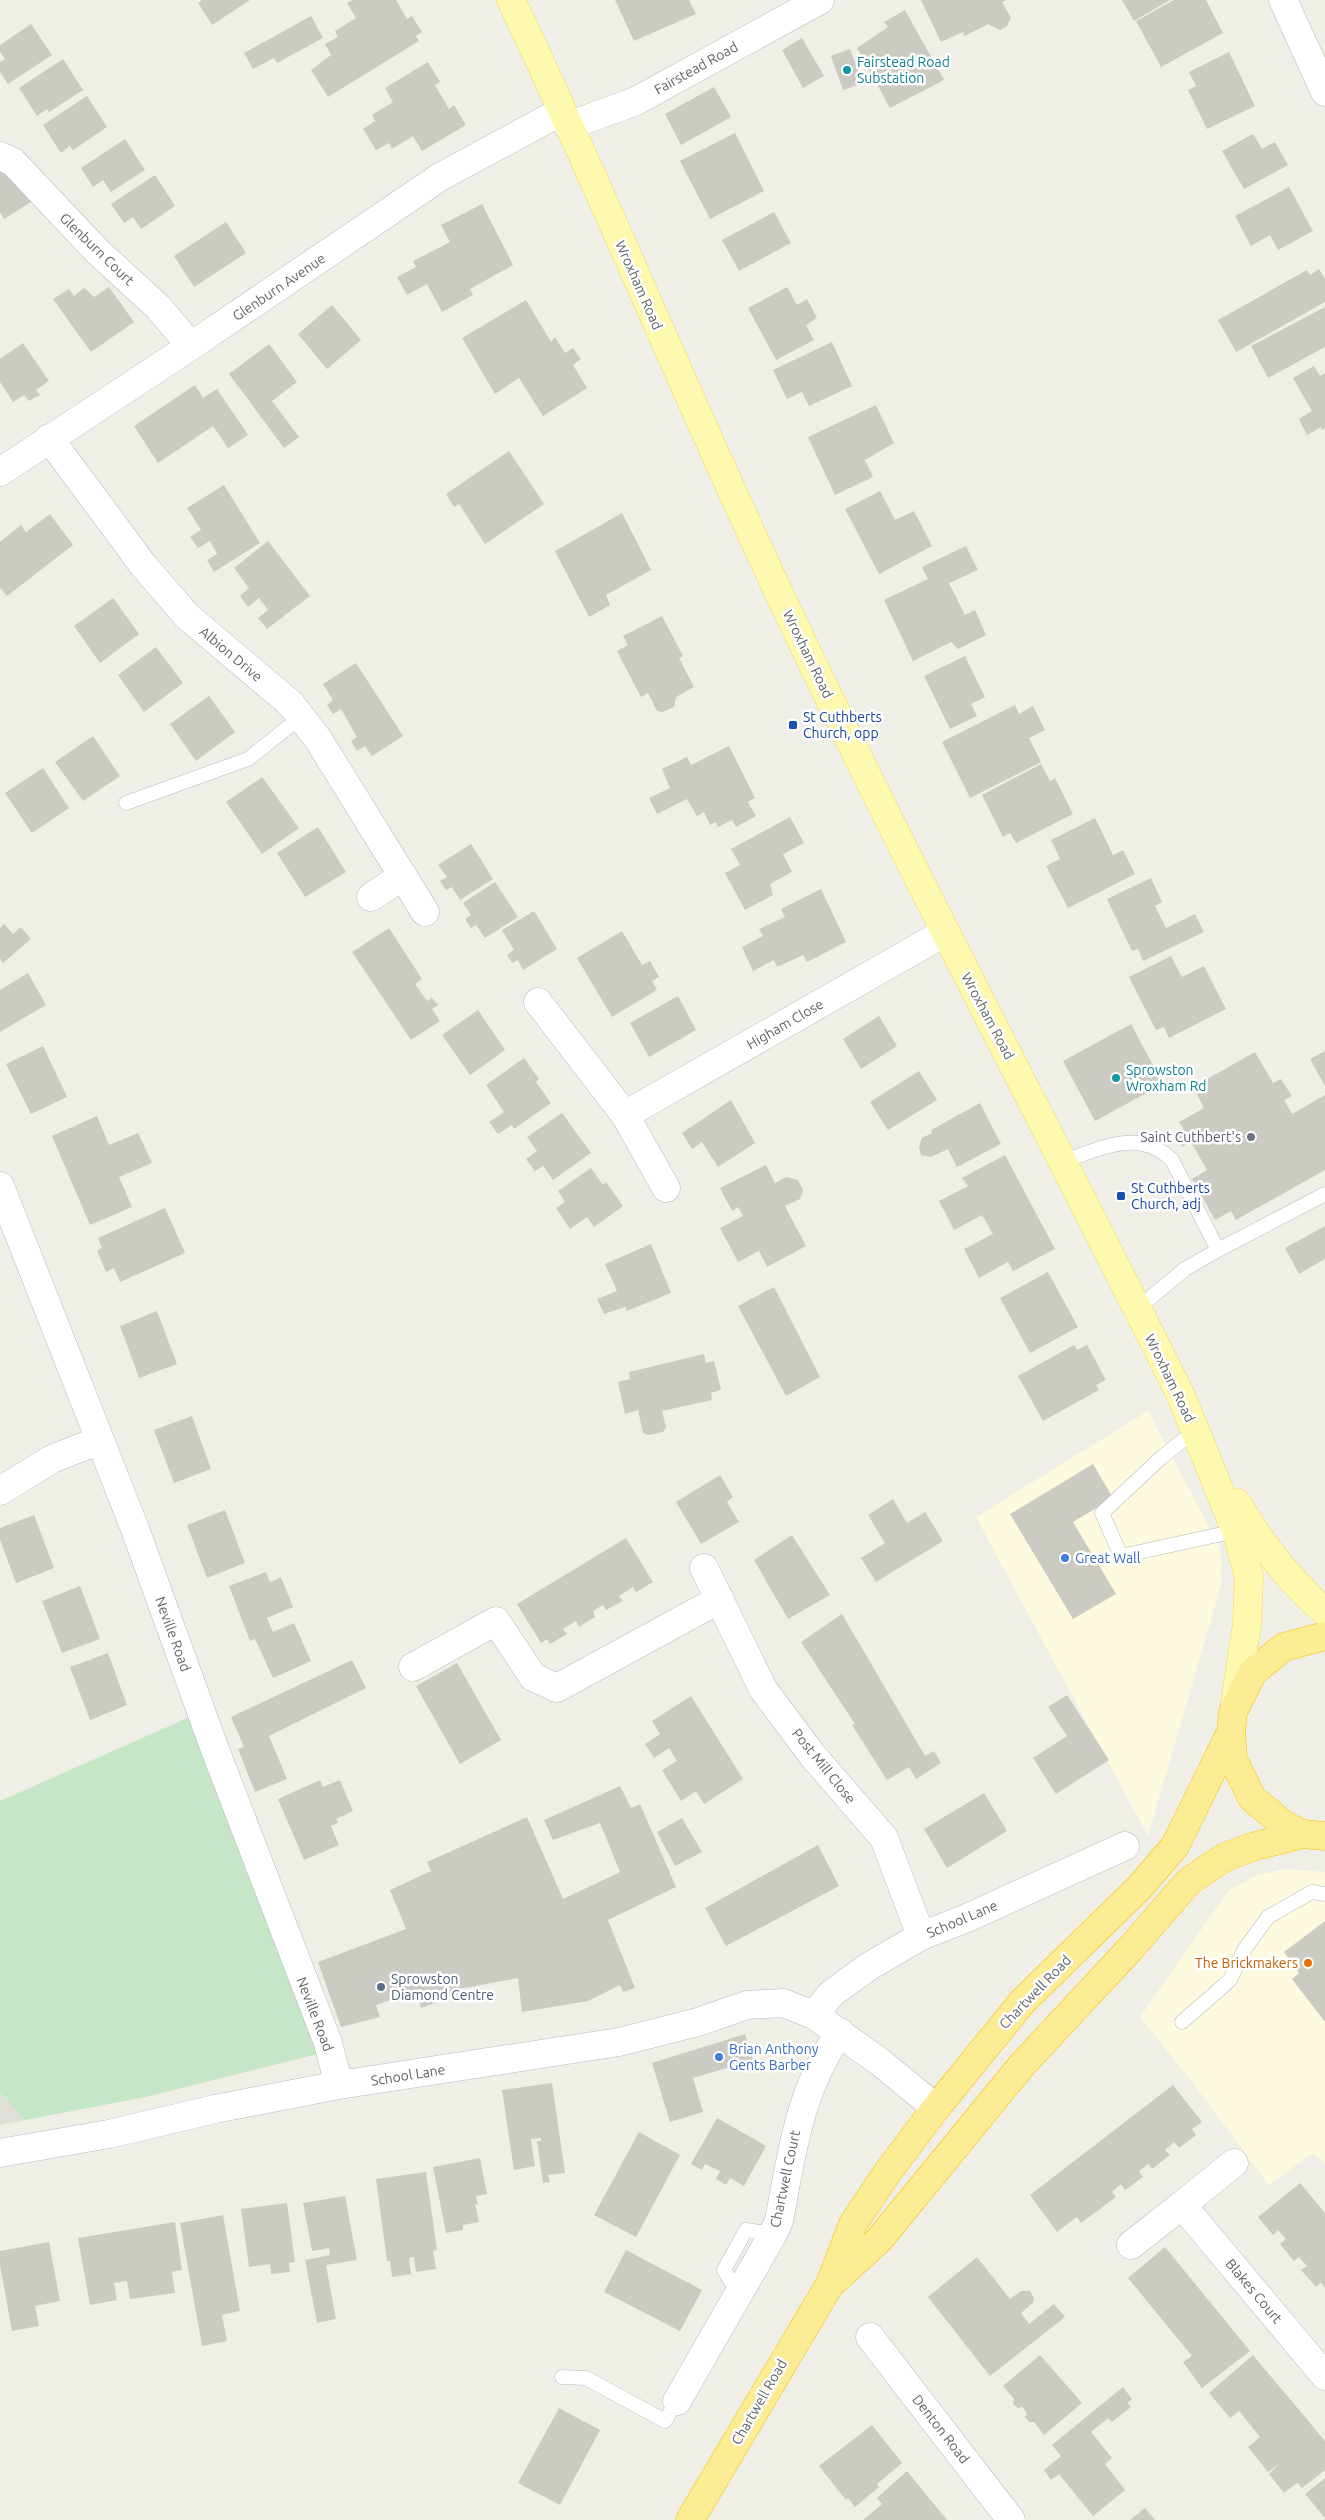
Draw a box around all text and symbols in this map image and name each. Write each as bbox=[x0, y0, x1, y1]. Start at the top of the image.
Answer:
street label: Fairstead Road bbox=[651, 38, 741, 98]
place label: Fairstead Road Substation bbox=[857, 54, 950, 86]
marker: Fairstead Road Substation bbox=[841, 64, 853, 76]
street label: Glenburn Court bbox=[57, 210, 138, 289]
street label: Wroxham Road bbox=[612, 238, 666, 332]
street label: Glenburn Avenue bbox=[230, 250, 328, 324]
street label: Wroxham Road bbox=[780, 607, 836, 701]
street label: Albion Drive bbox=[196, 623, 266, 685]
place label: St Cuthberts Church, opp bbox=[803, 709, 882, 741]
marker: St Cuthberts Church, opp bbox=[787, 719, 799, 731]
street label: Wroxham Road bbox=[958, 970, 1018, 1062]
street label: Higham Close bbox=[744, 996, 826, 1052]
place label: Sprowston Wroxham Rd bbox=[1126, 1062, 1207, 1094]
marker: Sprowston Wroxham Rd bbox=[1110, 1072, 1122, 1084]
place label: Saint Cuthbert's bbox=[1140, 1129, 1241, 1145]
marker: Saint Cuthbert's bbox=[1245, 1131, 1257, 1143]
place label: St Cuthberts Church, adj bbox=[1131, 1180, 1210, 1212]
marker: St Cuthberts Church, adj bbox=[1115, 1190, 1127, 1202]
street label: Wroxham Road bbox=[1142, 1331, 1198, 1425]
place label: Great Wall bbox=[1075, 1550, 1141, 1566]
marker: Great Wall bbox=[1059, 1552, 1071, 1564]
street label: Neville Road bbox=[152, 1594, 194, 1674]
street label: Post Mill Close bbox=[789, 1725, 859, 1807]
street label: School Lane bbox=[924, 1897, 1000, 1941]
street label: Chartwell Road bbox=[996, 1952, 1074, 2032]
place label: The Brickmakers bbox=[1195, 1955, 1298, 1971]
marker: The Brickmakers bbox=[1302, 1957, 1314, 1969]
place label: Sprowston Diamond Centre bbox=[391, 1971, 494, 2003]
street label: Neville Road bbox=[293, 1974, 337, 2054]
marker: Sprowston Diamond Centre bbox=[375, 1981, 387, 1993]
place label: Brian Anthony Gents Barber bbox=[729, 2041, 819, 2073]
marker: Brian Anthony Gents Barber bbox=[713, 2051, 725, 2063]
street label: School Lane bbox=[370, 2061, 446, 2089]
street label: Chartwell Court bbox=[767, 2128, 803, 2229]
street label: Blakes Court bbox=[1222, 2256, 1286, 2327]
street label: Chartwell Road bbox=[728, 2356, 790, 2448]
street label: Denton Road bbox=[909, 2391, 973, 2467]

